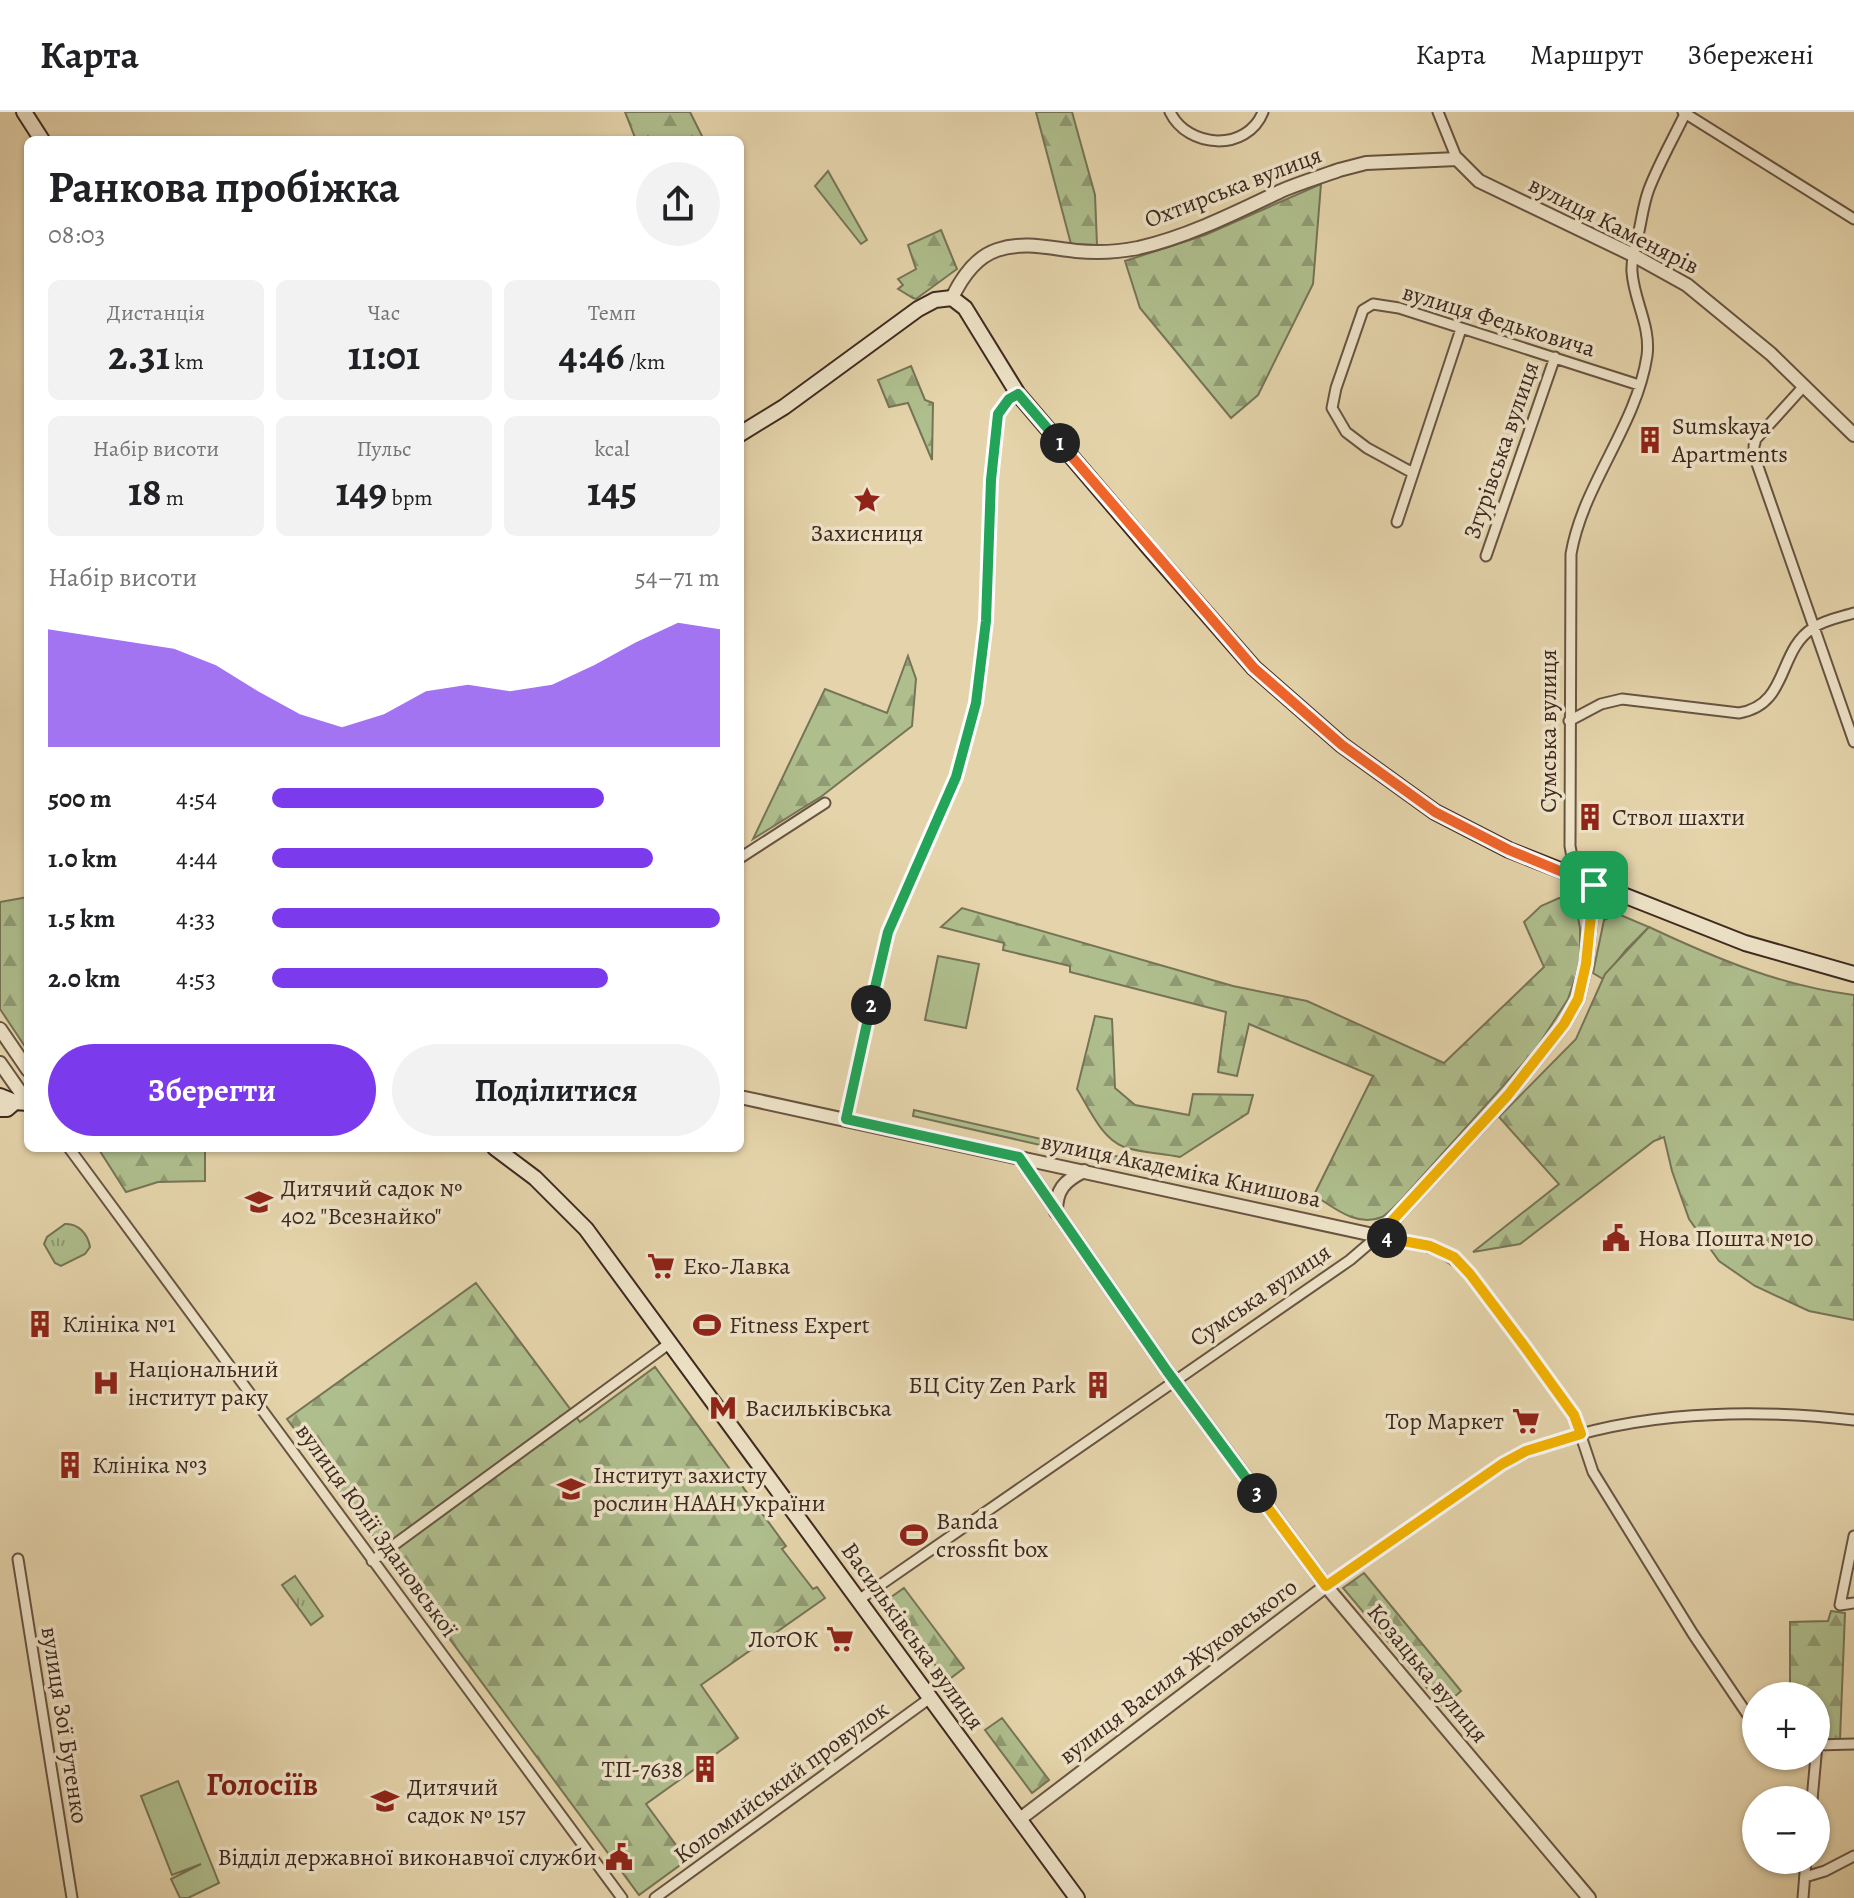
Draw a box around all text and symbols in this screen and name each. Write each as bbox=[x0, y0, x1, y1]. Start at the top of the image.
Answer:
text: Карта bbox=[40, 29, 139, 81]
text: Карта bbox=[1415, 36, 1486, 74]
text: Маршрут bbox=[1530, 36, 1643, 74]
text: Збережені bbox=[1687, 36, 1814, 74]
street label: Охтирська вулиця bbox=[1140, 138, 1326, 236]
text: Ранкова пробіжка bbox=[48, 157, 400, 217]
button: share bbox=[636, 162, 720, 246]
street label: вулиця Каменярів bbox=[1523, 168, 1705, 282]
text: 08:03 bbox=[48, 217, 105, 252]
street label: вулиця Федьковича bbox=[1399, 275, 1599, 365]
text: Дистанція bbox=[107, 298, 205, 328]
text: Час bbox=[368, 298, 400, 328]
text: Темп bbox=[588, 298, 636, 328]
text: 2.31 bbox=[108, 328, 170, 383]
text: 11:01 bbox=[348, 328, 420, 383]
text: 4:46 bbox=[559, 328, 624, 383]
text: km bbox=[170, 347, 204, 377]
text: /km bbox=[624, 347, 665, 377]
street label: Згурівська вулиця bbox=[1456, 357, 1546, 543]
place label: Sumskaya Apartments bbox=[1671, 410, 1788, 470]
pin: 1 bbox=[1040, 423, 1080, 463]
building icon: Sumskaya Apartments bbox=[1635, 425, 1665, 455]
text: 1 bbox=[1056, 428, 1064, 458]
text: Набір висоти bbox=[93, 434, 219, 464]
text: Пульс bbox=[356, 434, 412, 464]
text: kcal bbox=[594, 434, 630, 464]
text: 18 bbox=[128, 464, 161, 519]
text: 149 bbox=[335, 464, 387, 519]
text: 145 bbox=[587, 464, 637, 519]
text: m bbox=[161, 483, 184, 513]
text: bpm bbox=[387, 483, 433, 513]
place icon: Захисниця bbox=[852, 485, 882, 515]
place label: Захисниця bbox=[811, 517, 923, 549]
text: Набір висоти bbox=[48, 560, 197, 595]
text: 54–71 m bbox=[635, 560, 720, 595]
street label: Сумська вулиця bbox=[1532, 649, 1564, 813]
text: 500 m bbox=[48, 781, 112, 816]
text: 4:54 bbox=[176, 781, 217, 816]
place label: Ствол шахти bbox=[1612, 801, 1745, 833]
building icon: Ствол шахти bbox=[1575, 802, 1605, 832]
text: 1.0 km bbox=[48, 841, 117, 876]
text: 4:44 bbox=[176, 841, 218, 876]
pin bbox=[1560, 851, 1628, 919]
icon: arrive bbox=[1572, 863, 1616, 907]
text: 1.5 km bbox=[48, 901, 115, 936]
text: 4:33 bbox=[176, 901, 216, 936]
text: 2.0 km bbox=[48, 961, 121, 996]
text: 4:53 bbox=[176, 961, 216, 996]
pin: 2 bbox=[851, 985, 891, 1025]
text: 2 bbox=[866, 990, 876, 1020]
button: Зберегти bbox=[48, 1044, 376, 1136]
button: Поділитися bbox=[392, 1044, 720, 1136]
street label: вулиця Академіка Книшова bbox=[1038, 1125, 1324, 1215]
place label: Дитячий садок № 402 "Всезнайко" bbox=[281, 1172, 462, 1232]
school or university icon: Дитячий садок № 402 "Всезнайко" bbox=[244, 1187, 274, 1217]
pin: 4 bbox=[1367, 1218, 1407, 1258]
place label: Нова Пошта №10 bbox=[1638, 1222, 1814, 1254]
text: 4 bbox=[1382, 1223, 1392, 1253]
public building icon: Нова Пошта №10 bbox=[1601, 1223, 1631, 1253]
street label: Сумська вулиця bbox=[1183, 1236, 1337, 1354]
place label: Еко-Лавка bbox=[683, 1250, 790, 1282]
supermarket icon: Еко-Лавка bbox=[646, 1251, 676, 1281]
place label: Клініка №1 bbox=[62, 1308, 176, 1340]
building icon: Клініка №1 bbox=[25, 1309, 55, 1339]
place label: Fitness Expert bbox=[729, 1309, 870, 1341]
sports icon: Fitness Expert bbox=[692, 1310, 722, 1340]
place label: Національний інститут раку bbox=[128, 1353, 278, 1413]
hospital icon: Національний інститут раку bbox=[91, 1368, 121, 1398]
place label: БЦ City Zen Park bbox=[908, 1369, 1076, 1401]
building icon: БЦ City Zen Park bbox=[1083, 1370, 1113, 1400]
place label: Васильківська bbox=[745, 1392, 892, 1424]
metro station icon: Васильківська bbox=[708, 1393, 738, 1423]
place label: Top Маркет bbox=[1386, 1405, 1504, 1437]
supermarket icon: Top Маркет bbox=[1511, 1406, 1541, 1436]
street label: вулиця Юлії Здановської bbox=[289, 1417, 466, 1644]
place label: Клініка №3 bbox=[92, 1449, 207, 1481]
building icon: Клініка №3 bbox=[55, 1450, 85, 1480]
place label: Інститут захисту рослин НААН України bbox=[593, 1459, 825, 1519]
pin: 3 bbox=[1237, 1473, 1277, 1513]
school or university icon: Інститут захисту рослин НААН України bbox=[556, 1474, 586, 1504]
text: 3 bbox=[1252, 1478, 1262, 1508]
place label: Banda crossfit box bbox=[936, 1505, 1049, 1565]
sports icon: Banda crossfit box bbox=[899, 1520, 929, 1550]
street label: Васильківська вулиця bbox=[834, 1536, 992, 1736]
street label: вулиця Василя Жуковського bbox=[1052, 1571, 1304, 1771]
street label: Козацька вулиця bbox=[1360, 1596, 1496, 1750]
place label: ЛотОК bbox=[748, 1623, 819, 1655]
street label: вулиця Зої Бутенко bbox=[34, 1624, 96, 1826]
supermarket icon: ЛотОК bbox=[825, 1624, 855, 1654]
map controls bbox=[1742, 1682, 1830, 1874]
button: + bbox=[1742, 1682, 1830, 1770]
street label: Коломийський провулок bbox=[667, 1693, 895, 1871]
place label: ТП-7638 bbox=[602, 1753, 683, 1785]
building icon: ТП-7638 bbox=[690, 1754, 720, 1784]
district label: Голосіїв bbox=[206, 1762, 318, 1806]
place label: Дитячий садок № 157 bbox=[407, 1771, 526, 1831]
school or university icon: Дитячий садок № 157 bbox=[370, 1786, 400, 1816]
button: − bbox=[1742, 1786, 1830, 1874]
place label: Відділ державної виконавчої служби bbox=[218, 1841, 597, 1873]
public building icon: Відділ державної виконавчої служби bbox=[604, 1842, 634, 1872]

